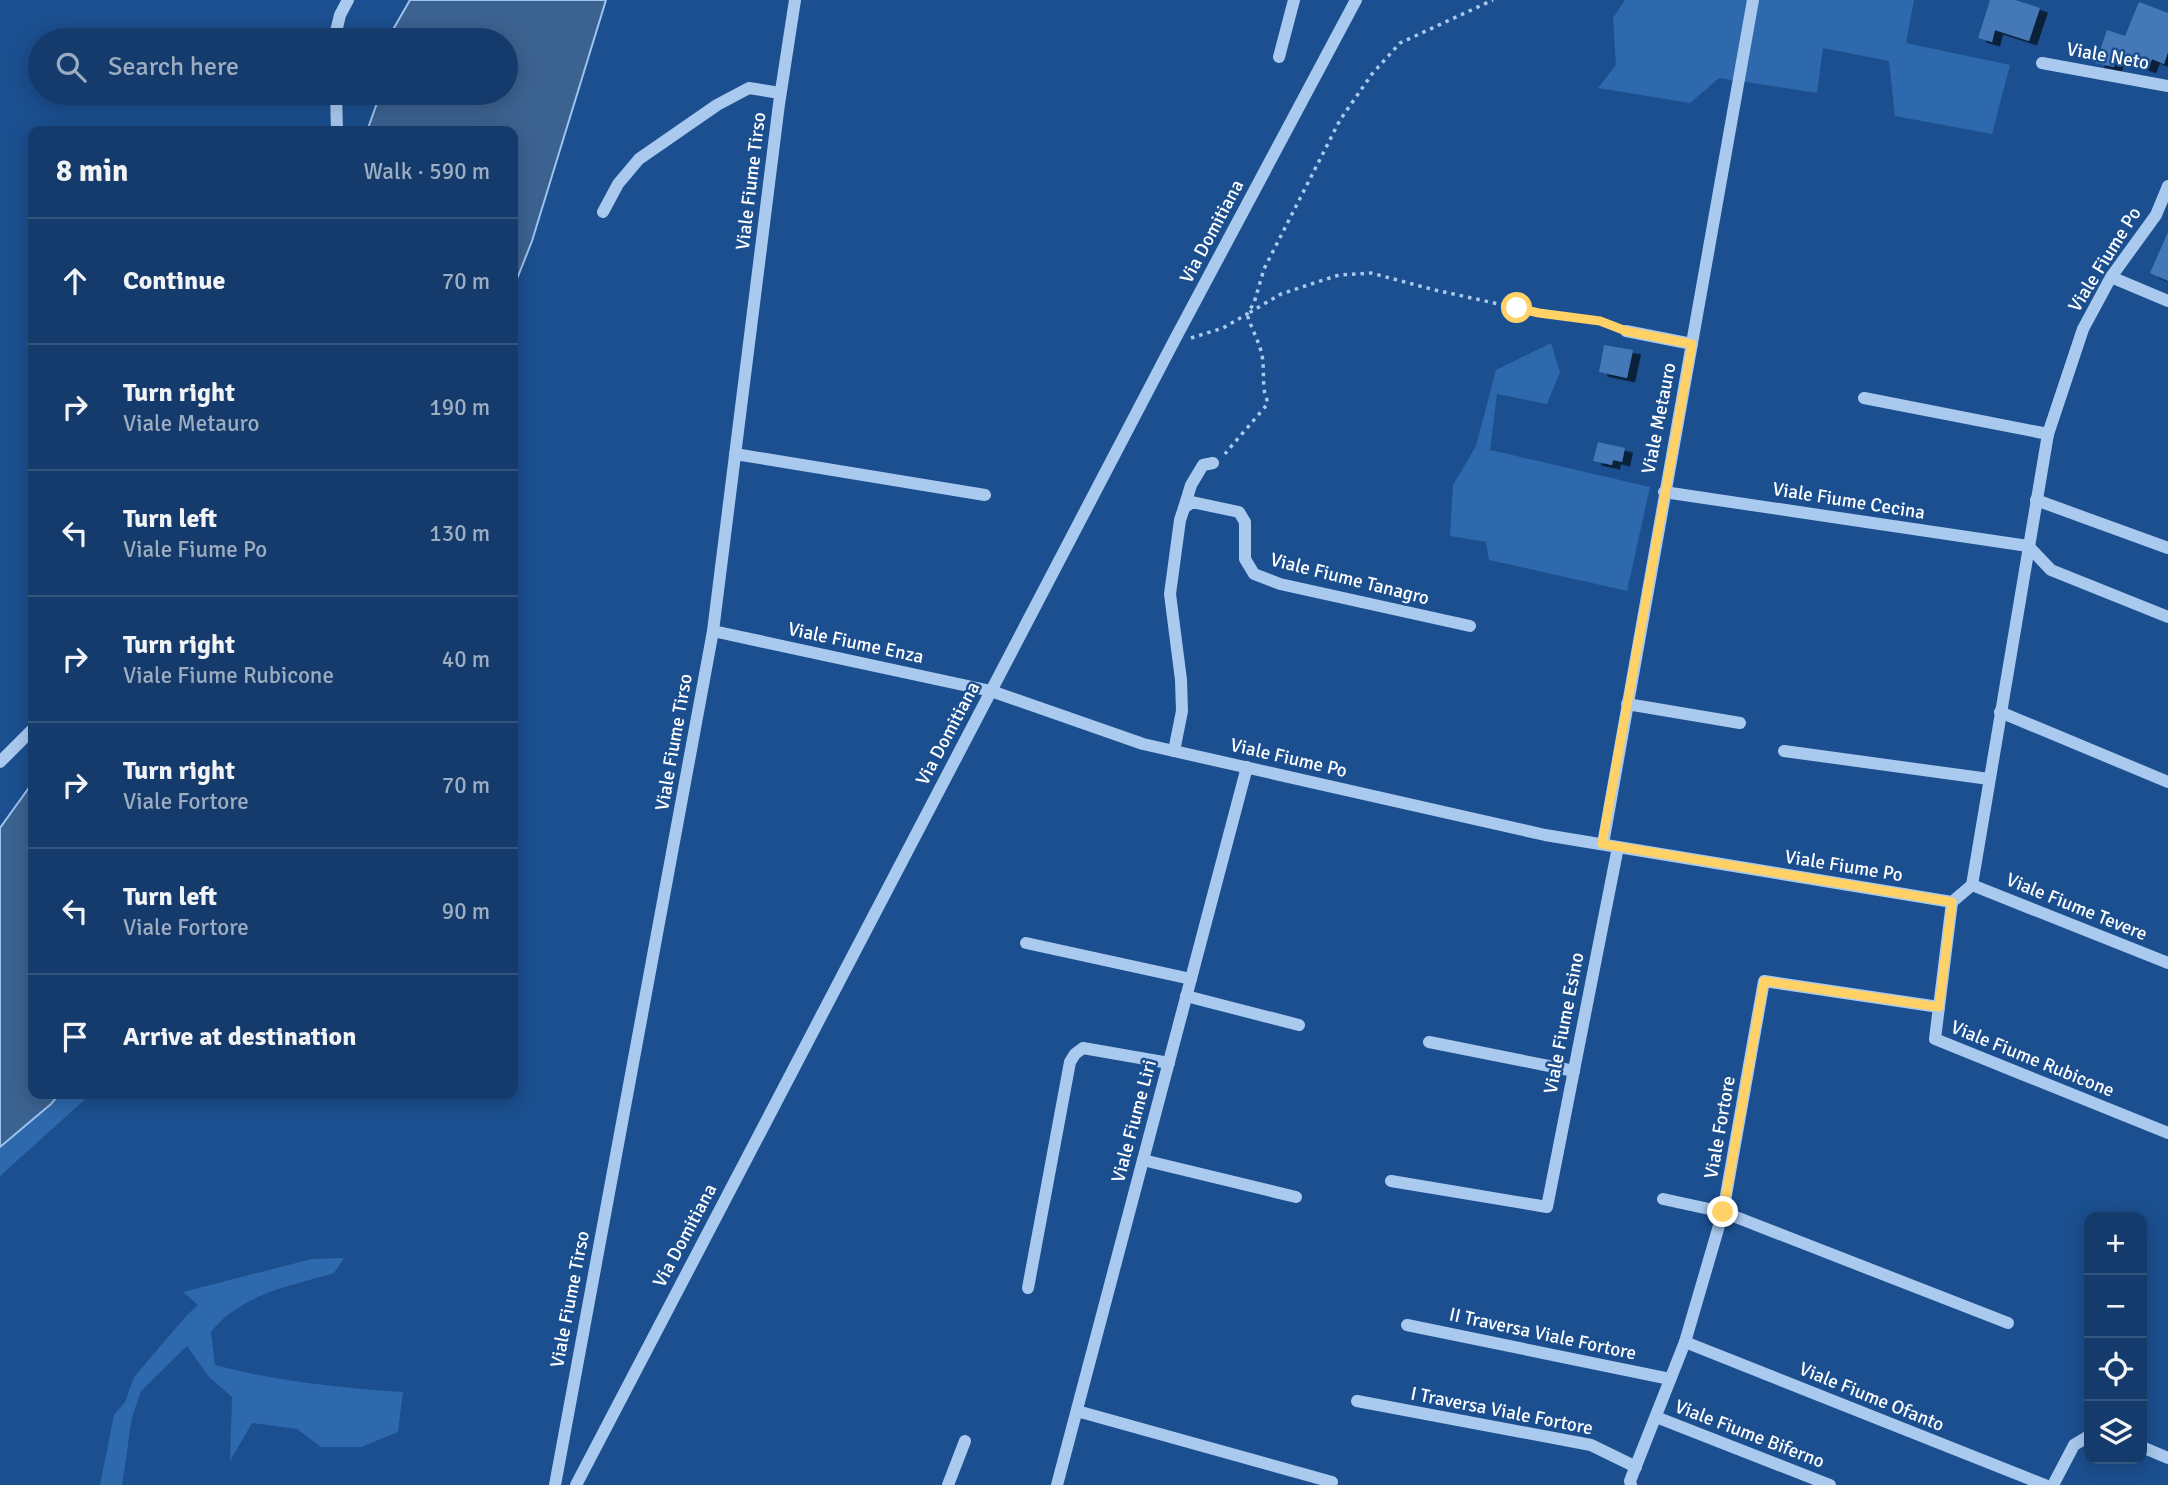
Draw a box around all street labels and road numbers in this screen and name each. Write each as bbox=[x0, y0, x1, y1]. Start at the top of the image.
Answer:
street label: Viale Neto bbox=[2065, 37, 2151, 75]
street label: Viale Fiume Tirso bbox=[731, 111, 771, 251]
street label: Via Domitiana bbox=[1175, 176, 1249, 287]
street label: Viale Fiume Po bbox=[2063, 203, 2147, 316]
street label: Viale Metauro bbox=[1636, 360, 1682, 476]
street label: Viale Fiume Cecina bbox=[1771, 477, 1927, 525]
street label: Viale Fiume Tanagro bbox=[1268, 548, 1432, 610]
street label: Viale Fiume Enza bbox=[786, 617, 926, 669]
street label: Viale Fiume Tirso bbox=[650, 672, 698, 813]
street label: Via Domitiana bbox=[911, 678, 985, 789]
street label: Viale Fiume Po bbox=[1228, 733, 1350, 783]
street label: Viale Fiume Po bbox=[1783, 845, 1905, 887]
street label: Viale Fiume Tevere bbox=[2003, 868, 2151, 946]
street label: Viale Fiume Esino bbox=[1539, 950, 1589, 1096]
street label: Viale Fiume Rubicone bbox=[1947, 1015, 2118, 1103]
street label: Viale Fiume Liri bbox=[1106, 1057, 1162, 1185]
street label: Viale Fortore bbox=[1699, 1074, 1741, 1180]
street label: Via Domitiana bbox=[648, 1180, 722, 1291]
street label: Viale Fiume Tirso bbox=[545, 1229, 595, 1370]
street label: II Traversa Viale Fortore bbox=[1447, 1302, 1639, 1366]
street label: Viale Fiume Ofanto bbox=[1796, 1357, 1948, 1437]
street label: I Traversa Viale Fortore bbox=[1409, 1382, 1595, 1440]
street label: Viale Fiume Biferno bbox=[1671, 1394, 1828, 1474]

